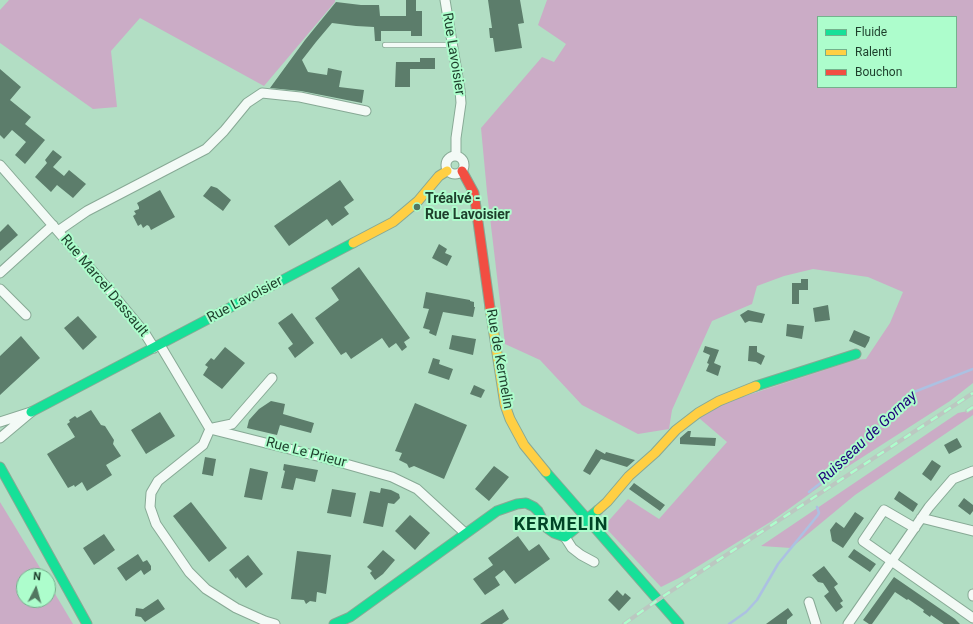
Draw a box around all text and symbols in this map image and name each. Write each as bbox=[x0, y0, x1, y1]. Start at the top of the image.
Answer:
street label: Rue Lavoisier bbox=[438, 12, 468, 96]
legend bbox=[817, 16, 957, 88]
text: Fluide bbox=[855, 25, 887, 39]
text: Ralenti bbox=[855, 45, 892, 59]
text: Bouchon bbox=[855, 65, 902, 79]
place label: Tréalvé - Rue Lavoisier bbox=[425, 191, 510, 224]
marker: Tréalvé - Rue Lavoisier bbox=[412, 202, 422, 212]
street label: Rue Marcel Dassault bbox=[56, 232, 152, 340]
street label: Rue Lavoisier bbox=[204, 273, 286, 327]
street label: Rue de Kermelin bbox=[482, 308, 516, 410]
water label: Ruisseau de Gornay bbox=[815, 388, 921, 488]
street label: Rue Le Prieur bbox=[264, 434, 348, 472]
district label: KERMELIN bbox=[514, 514, 608, 536]
north arrow bbox=[16, 568, 56, 608]
text: N bbox=[33, 570, 42, 583]

